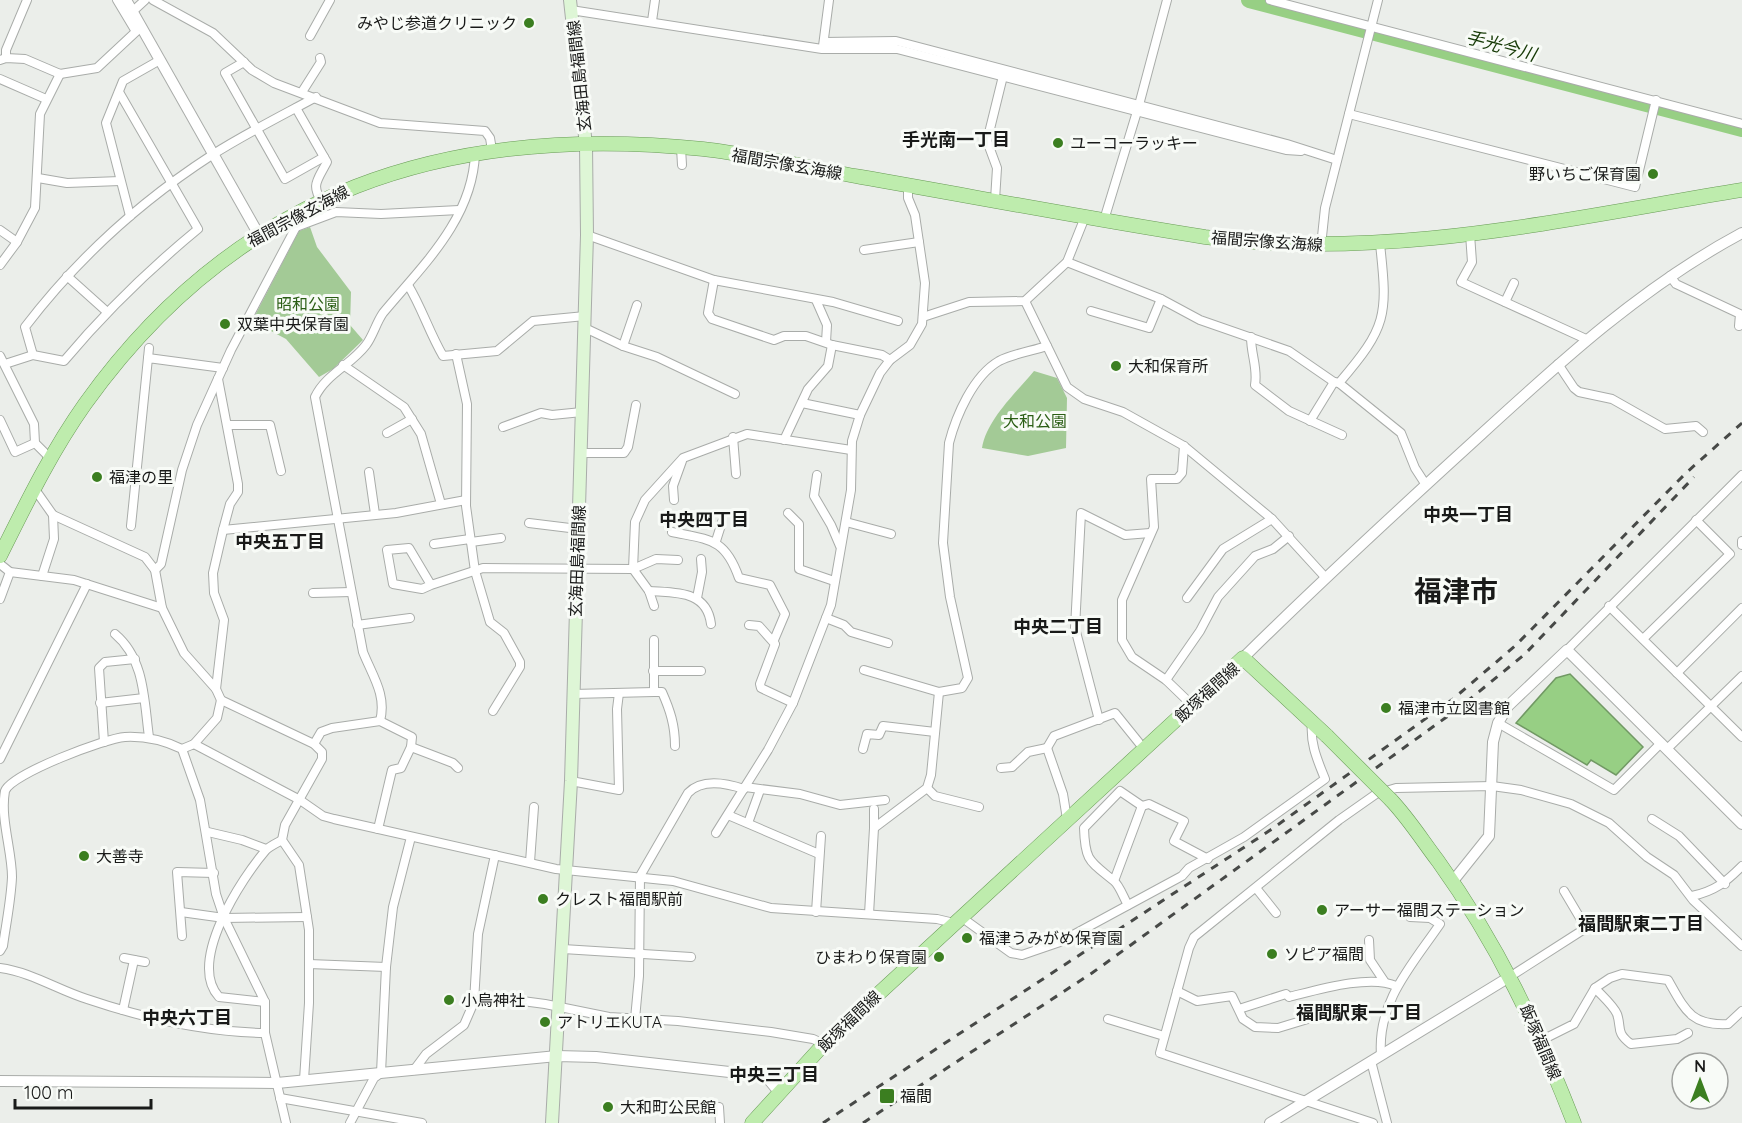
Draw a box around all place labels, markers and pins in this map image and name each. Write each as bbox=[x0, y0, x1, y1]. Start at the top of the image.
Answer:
place label: みやじ参道クリニック bbox=[357, 13, 517, 33]
marker: みやじ参道クリニック bbox=[522, 16, 536, 30]
place label: ユーコーラッキー bbox=[1070, 133, 1198, 153]
marker: ユーコーラッキー bbox=[1051, 136, 1065, 150]
place label: 野いちご保育園 bbox=[1529, 164, 1641, 184]
marker: 野いちご保育園 bbox=[1646, 167, 1660, 181]
place label: 双葉中央保育園 bbox=[237, 314, 349, 334]
marker: 双葉中央保育園 bbox=[218, 317, 232, 331]
place label: 大和保育所 bbox=[1128, 356, 1208, 376]
marker: 大和保育所 bbox=[1109, 359, 1123, 373]
place label: 福津の里 bbox=[109, 467, 173, 487]
marker: 福津の里 bbox=[90, 470, 104, 484]
place label: 福津市立図書館 bbox=[1398, 698, 1510, 718]
marker: 福津市立図書館 bbox=[1379, 701, 1393, 715]
place label: 大善寺 bbox=[96, 846, 144, 866]
marker: 大善寺 bbox=[77, 849, 91, 863]
place label: クレスト福間駅前 bbox=[555, 889, 683, 909]
marker: クレスト福間駅前 bbox=[536, 892, 550, 906]
place label: アーサー福間ステーション bbox=[1334, 900, 1524, 920]
marker: アーサー福間ステーション bbox=[1315, 903, 1329, 917]
place label: 福津うみがめ保育園 bbox=[979, 928, 1123, 948]
marker: 福津うみがめ保育園 bbox=[960, 931, 974, 945]
place label: ソピア福間 bbox=[1284, 944, 1364, 964]
place label: ひまわり保育園 bbox=[815, 947, 927, 967]
marker: ソピア福間 bbox=[1265, 947, 1279, 961]
marker: ひまわり保育園 bbox=[932, 950, 946, 964]
place label: 小烏神社 bbox=[461, 990, 525, 1010]
marker: 小烏神社 bbox=[442, 993, 456, 1007]
place label: アトリエKUTA bbox=[557, 1012, 662, 1032]
marker: アトリエKUTA bbox=[538, 1015, 552, 1029]
place label: 福間 bbox=[900, 1086, 932, 1106]
marker: 福間 bbox=[878, 1087, 896, 1105]
place label: 大和町公民館 bbox=[620, 1097, 716, 1117]
marker: 大和町公民館 bbox=[601, 1100, 615, 1114]

